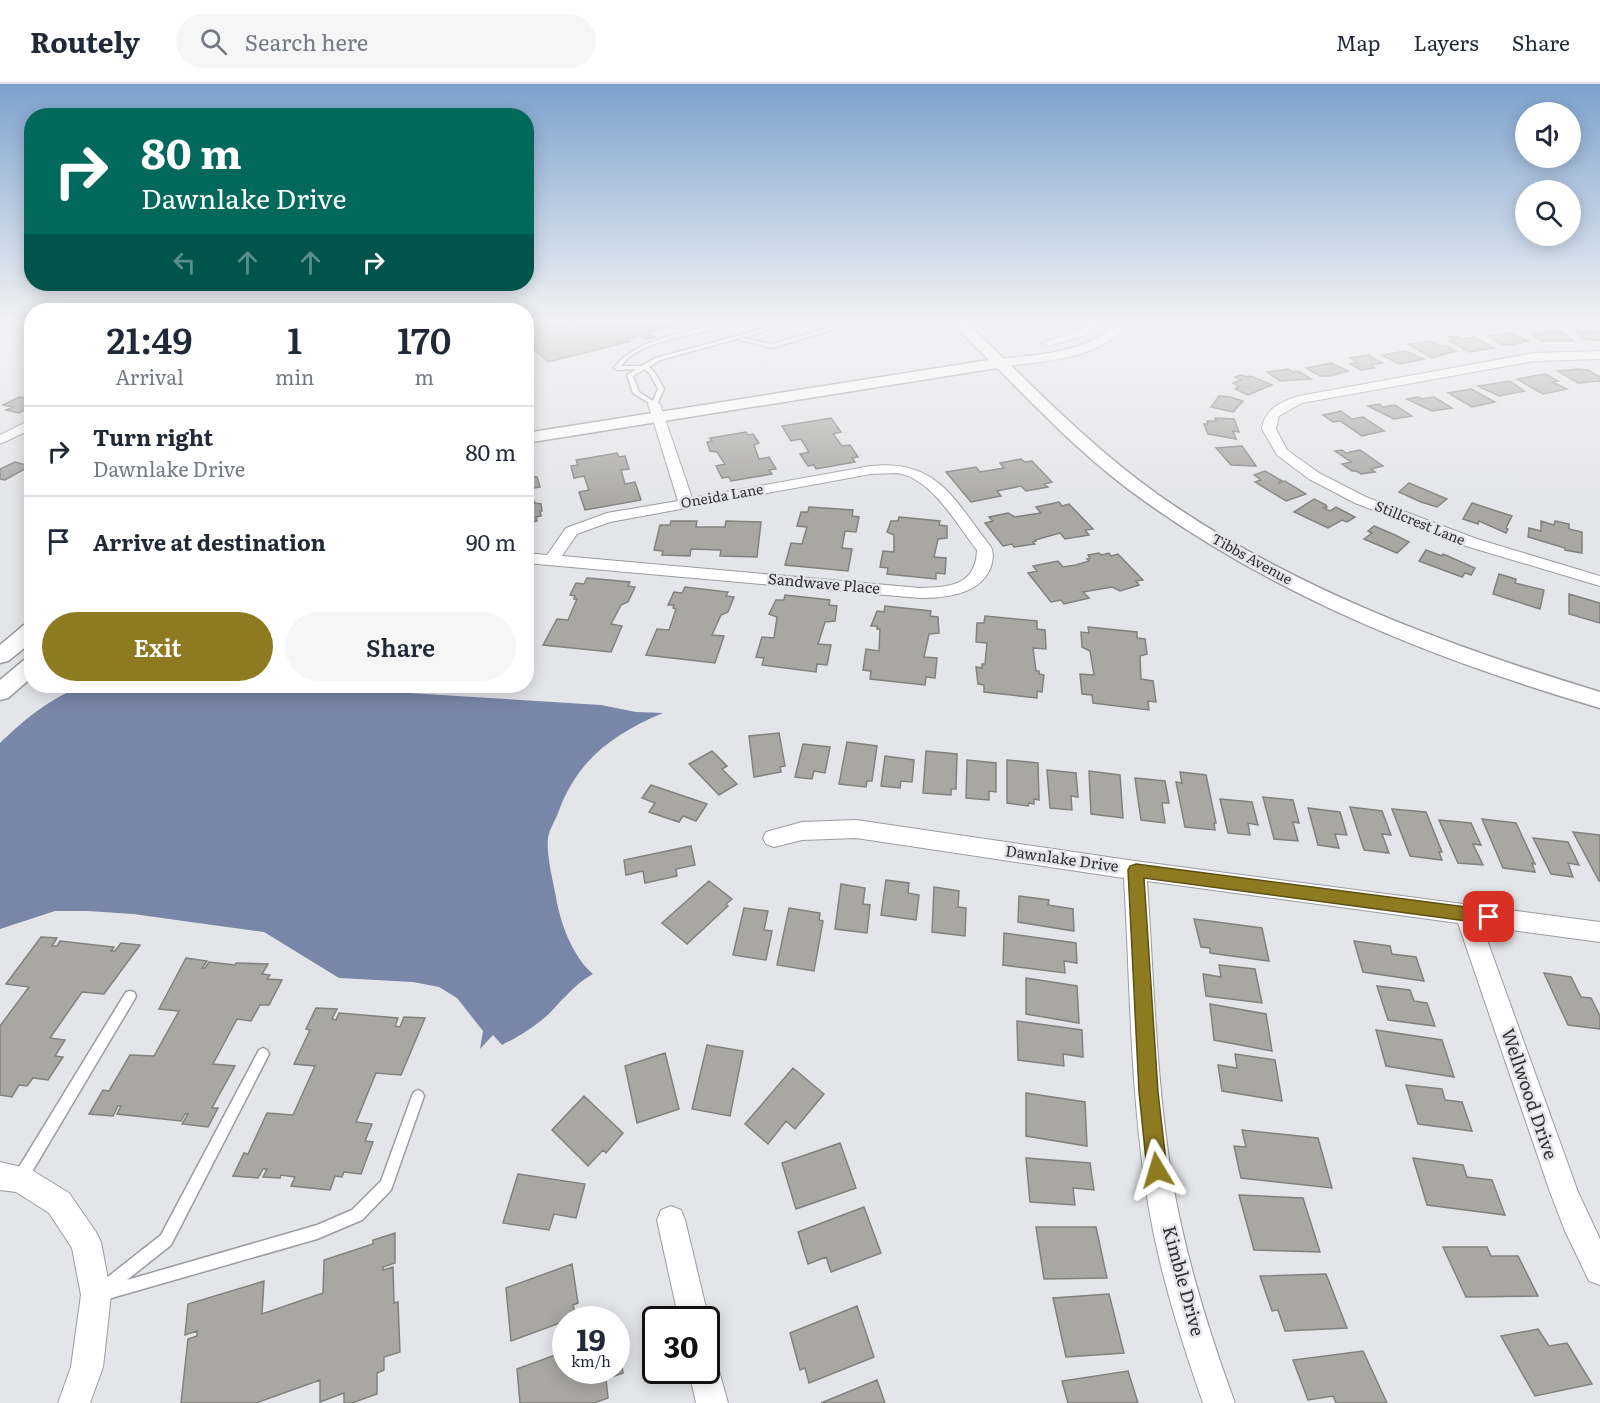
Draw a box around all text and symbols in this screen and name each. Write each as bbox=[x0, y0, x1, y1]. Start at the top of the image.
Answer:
search box bbox=[176, 14, 596, 68]
text: Routely bbox=[30, 20, 140, 62]
icon: search bbox=[197, 25, 230, 58]
text: Search here bbox=[245, 25, 368, 58]
text: Map bbox=[1336, 26, 1381, 57]
text: Layers bbox=[1414, 26, 1479, 57]
text: Share bbox=[1512, 26, 1570, 57]
map controls bbox=[1515, 102, 1581, 246]
button: sound bbox=[1515, 102, 1581, 168]
text: 80 m bbox=[141, 120, 242, 182]
icon: right bbox=[42, 132, 120, 210]
text: Dawnlake Drive bbox=[141, 177, 346, 217]
button: search bbox=[1515, 180, 1581, 246]
icon: left bbox=[168, 246, 201, 279]
icon: ahead bbox=[231, 246, 264, 279]
icon: ahead bbox=[294, 246, 327, 279]
icon: right bbox=[357, 246, 390, 279]
text: 21:49 bbox=[107, 312, 192, 365]
text: 1 bbox=[287, 312, 302, 365]
text: 170 bbox=[397, 312, 451, 365]
text: Arrival bbox=[115, 361, 184, 391]
text: min bbox=[275, 361, 314, 391]
text: m bbox=[414, 361, 434, 391]
text: Turn right bbox=[93, 420, 213, 453]
icon: right bbox=[42, 435, 75, 468]
text: 80 m bbox=[465, 435, 516, 468]
text: Dawnlake Drive bbox=[93, 453, 245, 483]
street label: Oneida Lane bbox=[679, 478, 765, 512]
street label: Stillcrest Lane bbox=[1372, 495, 1469, 549]
icon: arrive bbox=[42, 525, 75, 558]
text: Arrive at destination bbox=[93, 525, 326, 558]
text: 90 m bbox=[466, 525, 516, 558]
street label: Tibbs Avenue bbox=[1209, 528, 1296, 589]
street label: Sandwave Place bbox=[767, 566, 881, 599]
button: Exit bbox=[42, 612, 273, 681]
button: Share bbox=[285, 612, 516, 681]
street label: Dawnlake Drive bbox=[1004, 838, 1121, 877]
pin bbox=[1463, 891, 1514, 942]
icon: arrive bbox=[1472, 900, 1505, 933]
street label: Wellwood Drive bbox=[1495, 1024, 1566, 1163]
position arrow bbox=[1125, 1138, 1189, 1202]
street label: Kimble Drive bbox=[1157, 1222, 1212, 1339]
speed limit sign: 30 bbox=[642, 1306, 720, 1384]
text: 19 bbox=[576, 1316, 606, 1360]
text: km/h bbox=[571, 1349, 611, 1372]

